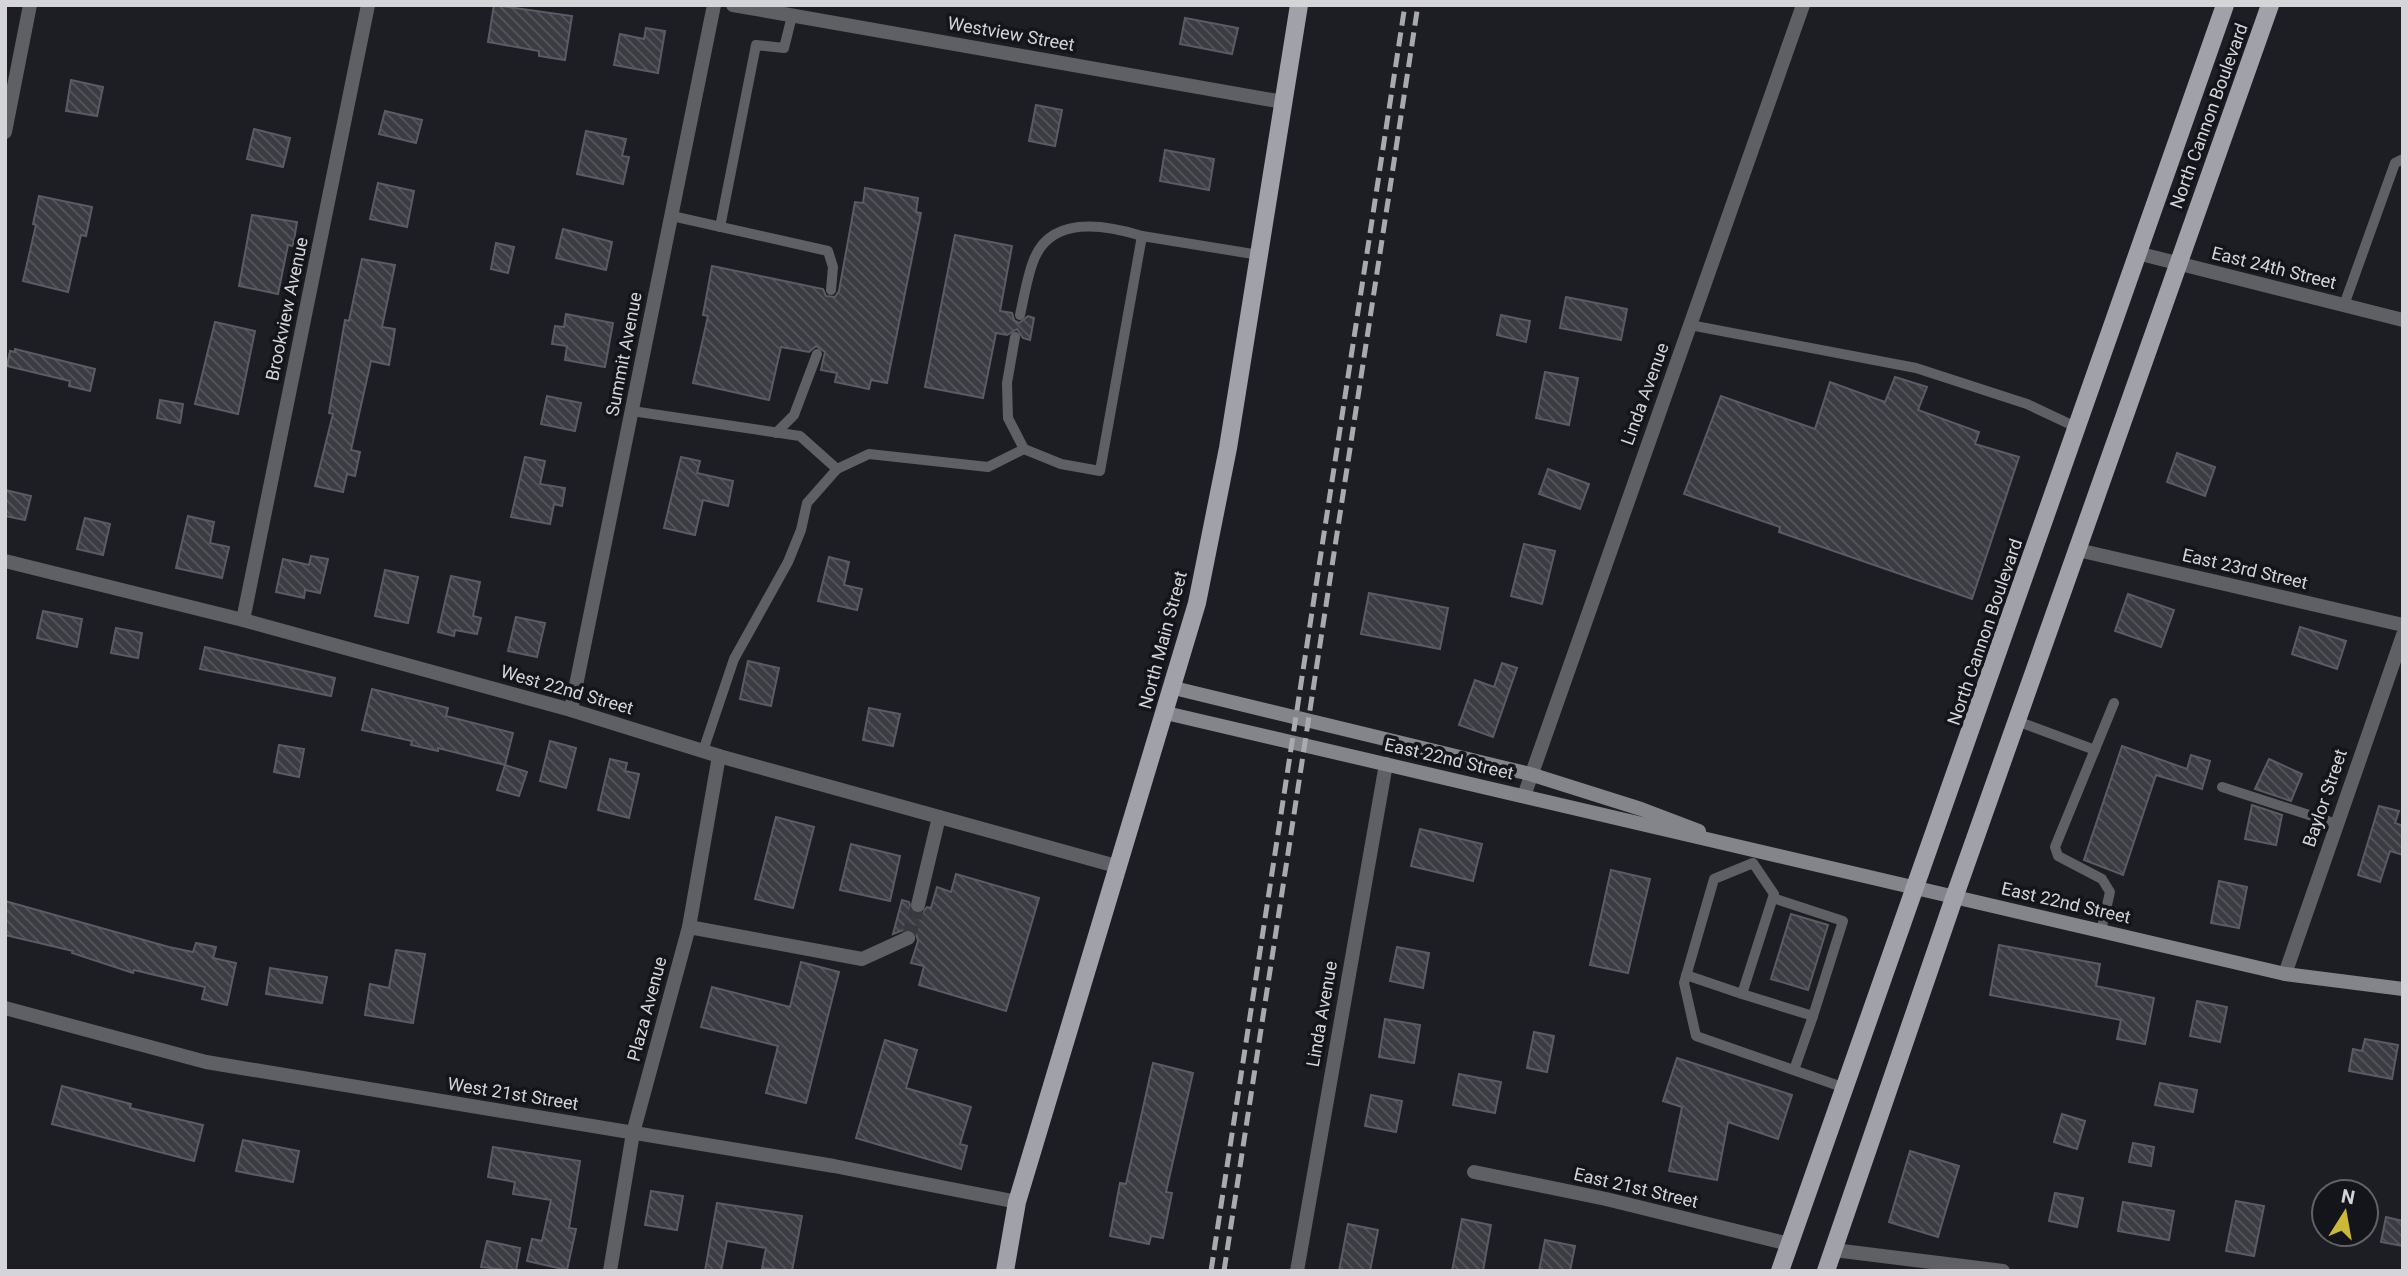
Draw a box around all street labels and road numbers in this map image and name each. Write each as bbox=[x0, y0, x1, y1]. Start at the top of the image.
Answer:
street label: Westview Street bbox=[946, 12, 1076, 55]
street label: North Cannon Boulevard bbox=[2165, 20, 2252, 211]
street label: Brookview Avenue bbox=[261, 235, 312, 383]
street label: East 24th Street bbox=[2210, 242, 2339, 293]
street label: Summit Avenue bbox=[601, 290, 646, 418]
street label: Linda Avenue bbox=[1616, 340, 1673, 448]
street label: North Cannon Boulevard bbox=[1943, 536, 2026, 728]
street label: East 23rd Street bbox=[2180, 544, 2310, 593]
street label: North Main Street bbox=[1134, 569, 1191, 711]
street label: West 22nd Street bbox=[498, 661, 636, 719]
street label: East 22nd Street bbox=[1382, 733, 1516, 784]
street label: Baylor Street bbox=[2298, 746, 2351, 850]
street label: East 22nd Street bbox=[1999, 877, 2133, 928]
street label: Plaza Avenue bbox=[622, 954, 671, 1064]
street label: Linda Avenue bbox=[1302, 959, 1341, 1069]
street label: West 21st Street bbox=[446, 1073, 580, 1114]
street label: East 21st Street bbox=[1572, 1163, 1700, 1212]

